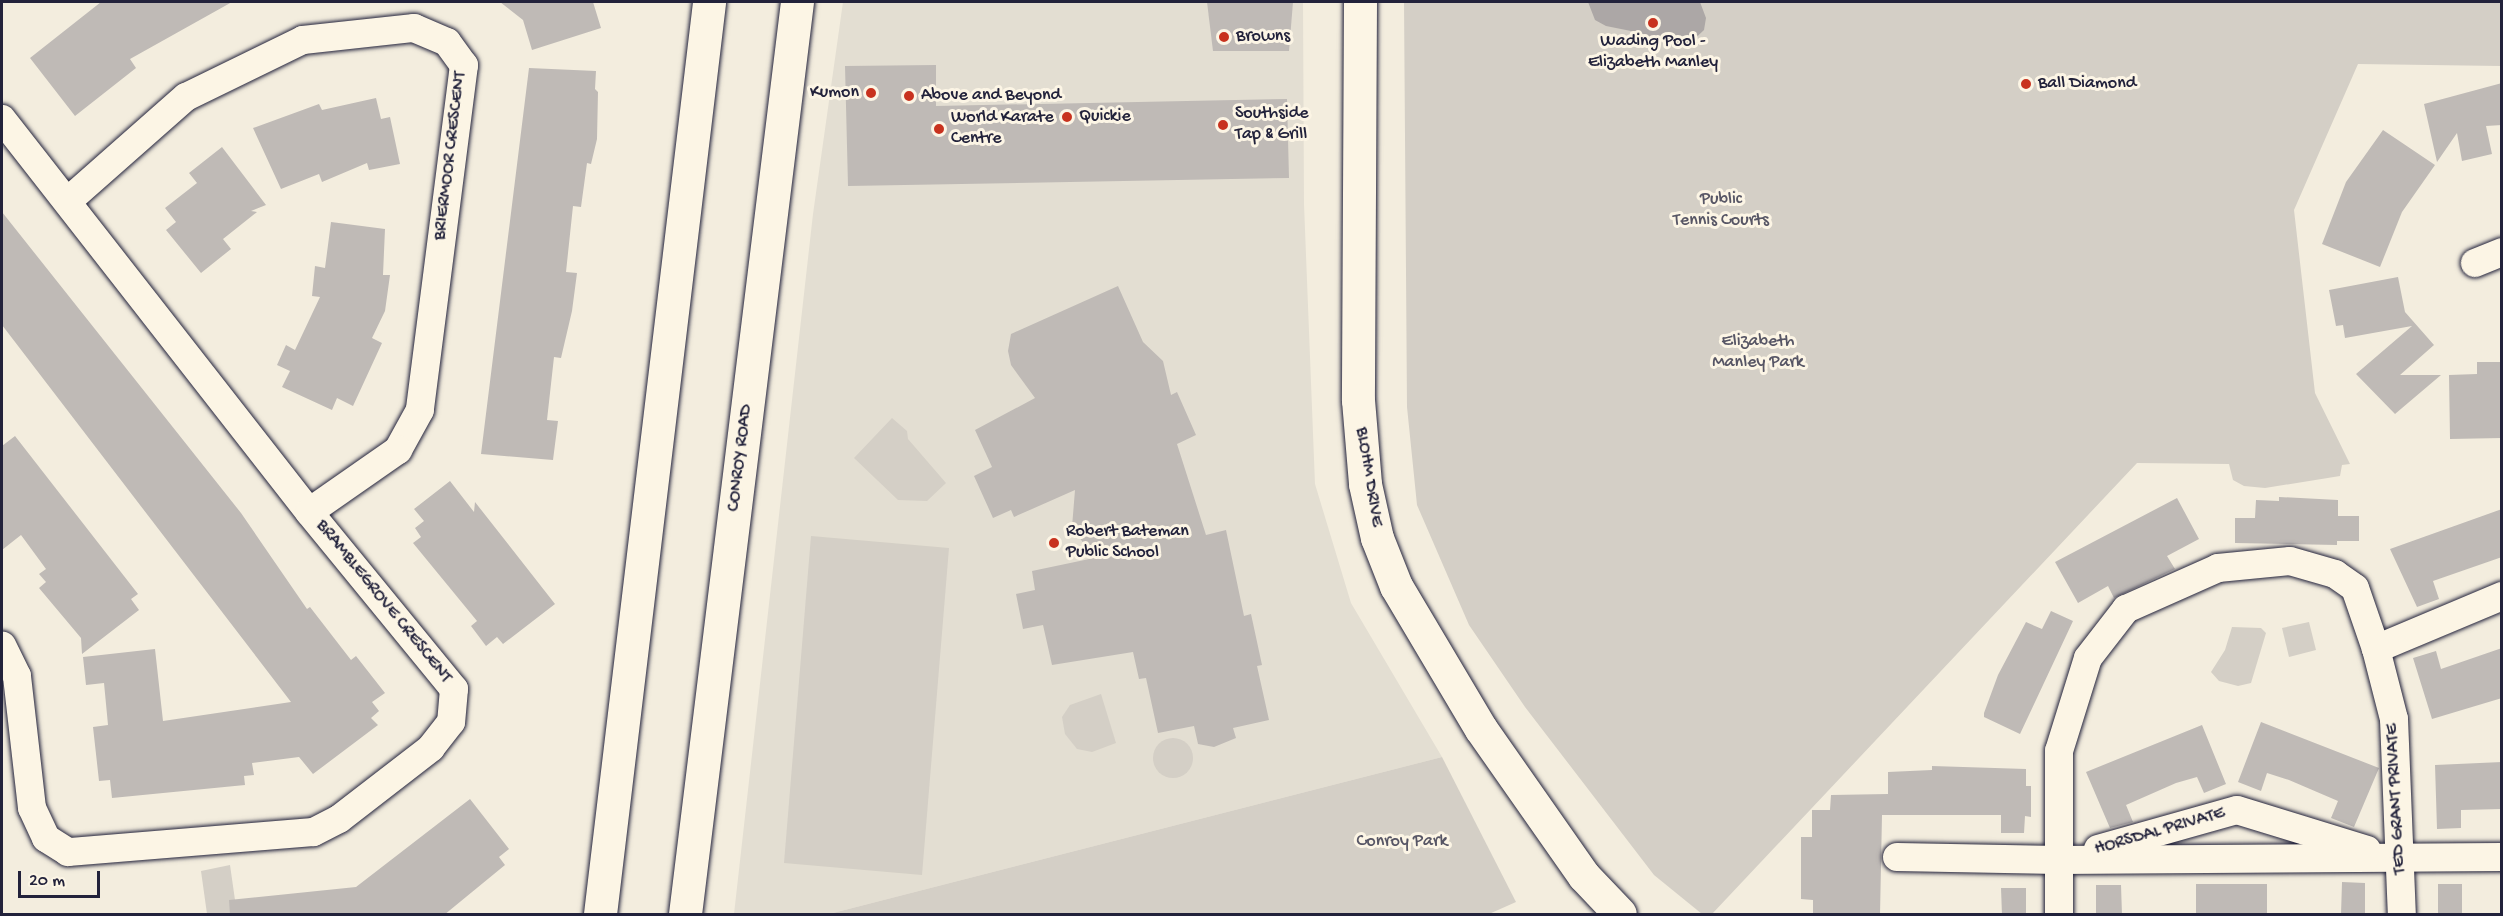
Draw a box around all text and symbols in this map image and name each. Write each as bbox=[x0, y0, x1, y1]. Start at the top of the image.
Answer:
marker: Wading Pool - Elizabeth Manley bbox=[1646, 16, 1660, 30]
place label: Browns bbox=[1236, 26, 1290, 48]
marker: Browns bbox=[1217, 30, 1231, 44]
place label: Wading Pool - Elizabeth Manley bbox=[1588, 32, 1718, 74]
street label: BRIERMOOR CRESCENT bbox=[430, 70, 472, 242]
place label: Ball Diamond bbox=[2038, 73, 2136, 95]
marker: Ball Diamond bbox=[2019, 77, 2033, 91]
place label: Kumon bbox=[810, 82, 859, 104]
place label: Above and Beyond bbox=[921, 85, 1061, 107]
marker: Kumon bbox=[864, 86, 878, 100]
marker: Above and Beyond bbox=[902, 89, 916, 103]
place label: Southside Tap & Grill bbox=[1235, 104, 1309, 146]
place label: Quickie bbox=[1079, 106, 1131, 128]
place label: World Karate Centre bbox=[951, 108, 1054, 150]
marker: Quickie bbox=[1060, 110, 1074, 124]
marker: Southside Tap & Grill bbox=[1216, 118, 1230, 132]
marker: World Karate Centre bbox=[932, 122, 946, 136]
park label: Public Tennis Courts bbox=[1673, 190, 1769, 232]
park label: Elizabeth Manley Park bbox=[1712, 332, 1804, 374]
street label: CONROY ROAD bbox=[724, 403, 758, 513]
street label: BLOHM DRIVE bbox=[1349, 426, 1387, 528]
street label: BRAMBLEGROVE CRESCENT bbox=[310, 516, 456, 688]
place label: Robert Bateman Public School bbox=[1066, 522, 1189, 564]
marker: Robert Bateman Public School bbox=[1047, 536, 1061, 550]
street label: TED GRANT PRIVATE bbox=[2382, 723, 2412, 875]
street label: HORSDAL PRIVATE bbox=[2092, 803, 2228, 861]
park label: Conroy Park bbox=[1357, 831, 1447, 853]
scale bar bbox=[21, 859, 104, 897]
text: 20 m bbox=[29, 871, 65, 892]

